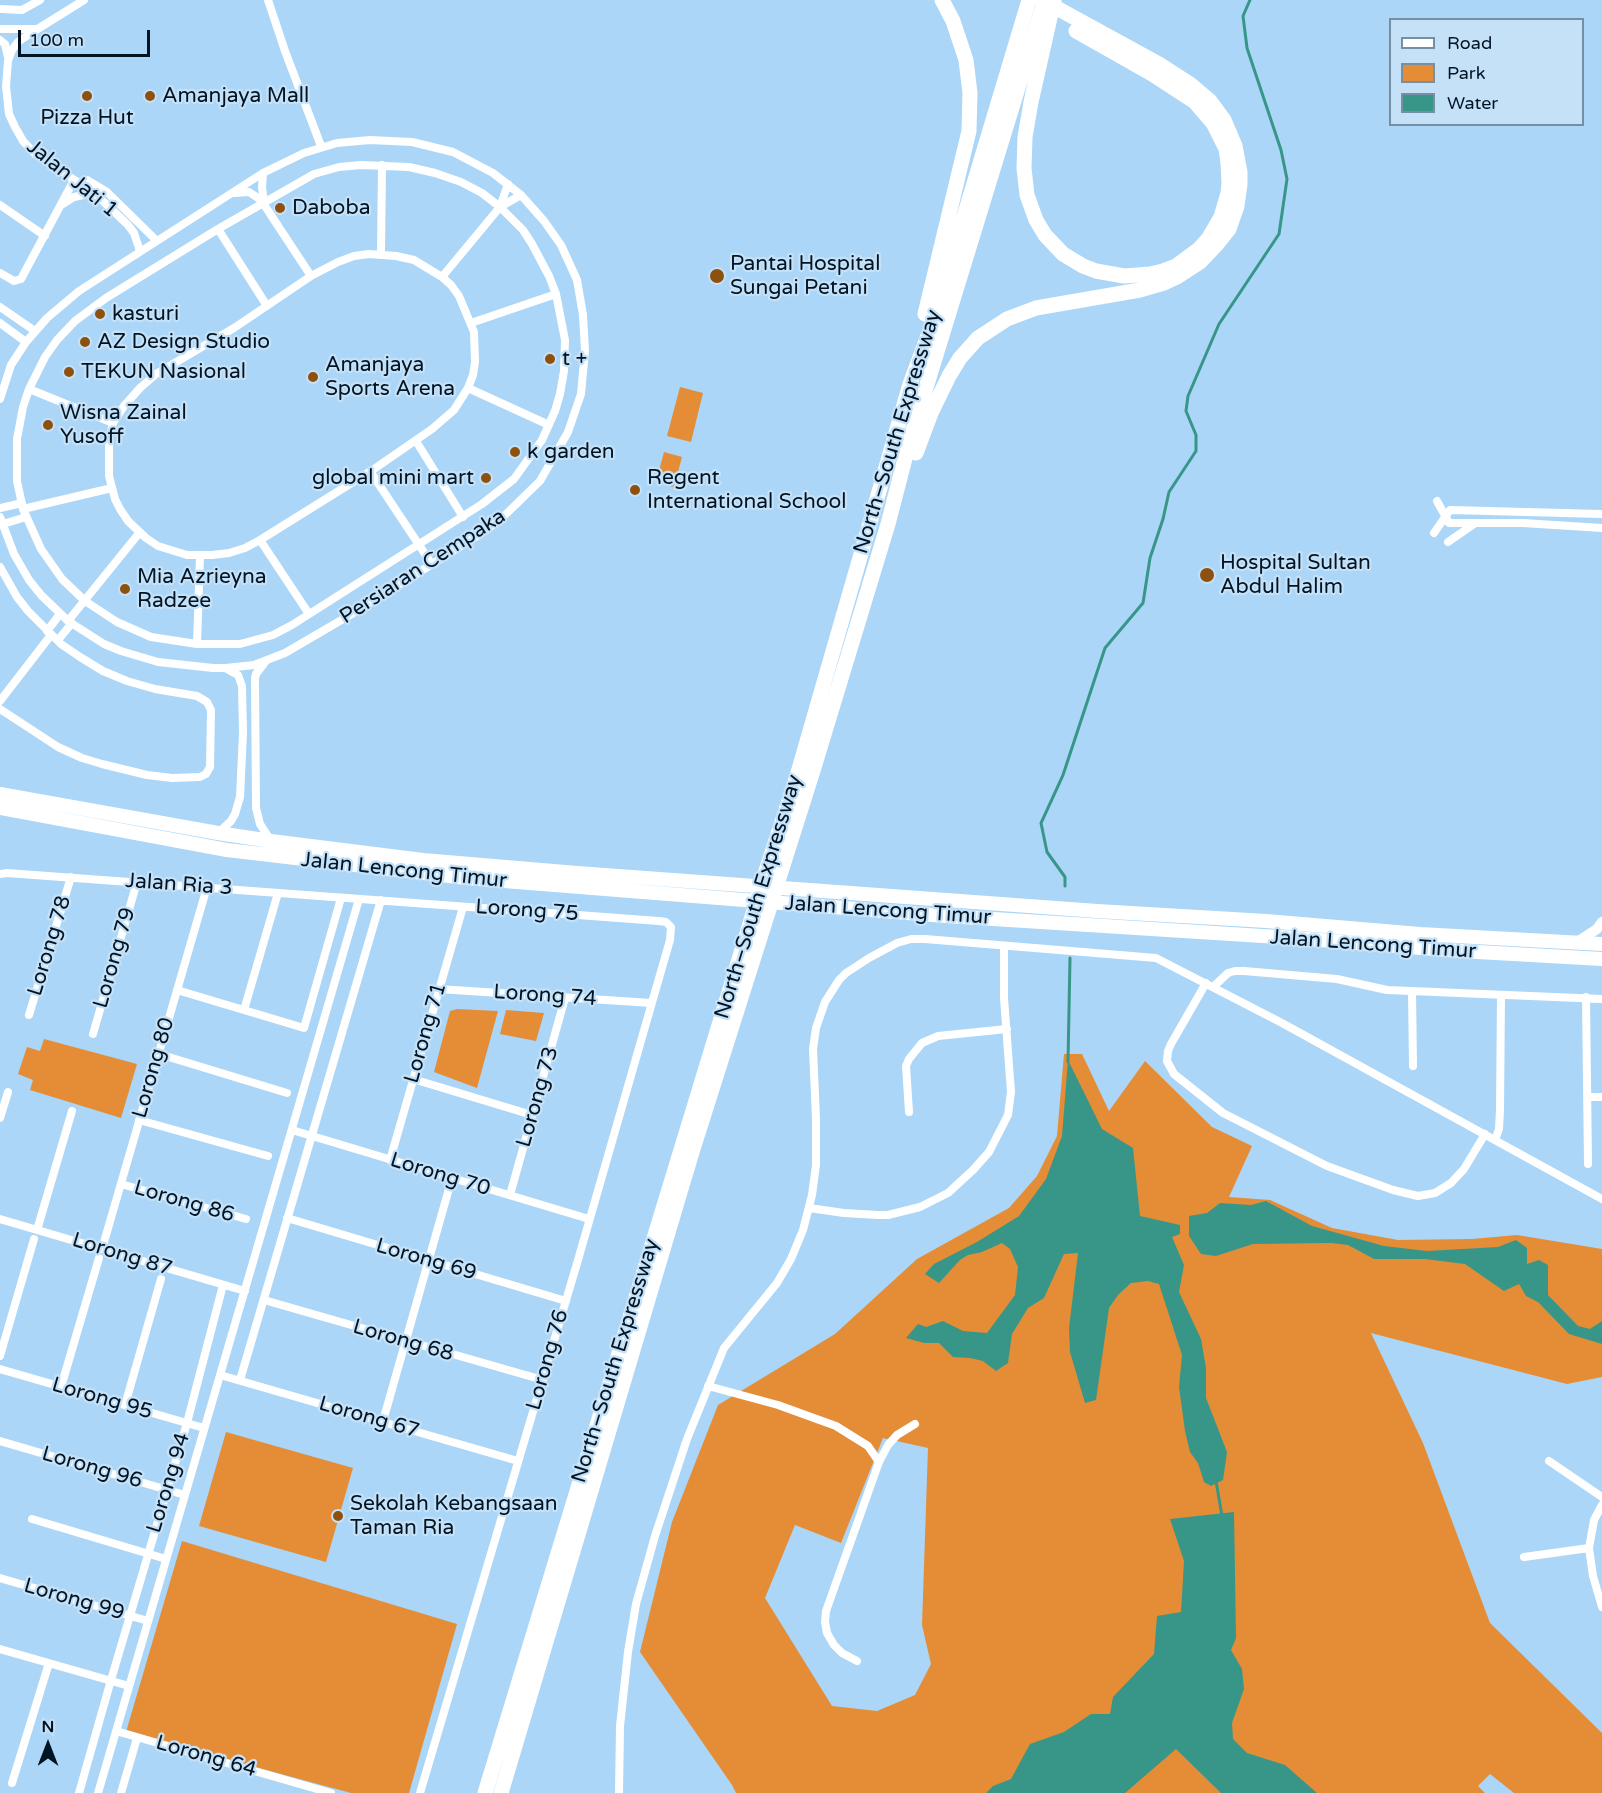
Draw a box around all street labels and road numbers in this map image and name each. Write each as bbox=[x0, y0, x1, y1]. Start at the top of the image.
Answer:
street label: Jalan Jati 1 bbox=[21, 135, 123, 223]
street label: North–South Expressway bbox=[849, 307, 947, 557]
street label: Persiaran Cempaka bbox=[335, 504, 511, 630]
street label: North–South Expressway bbox=[710, 772, 808, 1022]
street label: Jalan Lencong Timur bbox=[300, 848, 508, 894]
street label: Jalan Ria 3 bbox=[125, 869, 233, 901]
street label: Jalan Lencong Timur bbox=[784, 891, 992, 931]
street label: Lorong 78 bbox=[23, 893, 77, 999]
street label: Lorong 75 bbox=[475, 895, 579, 927]
street label: Lorong 79 bbox=[89, 905, 141, 1011]
street label: Jalan Lencong Timur bbox=[1269, 925, 1477, 965]
street label: Lorong 71 bbox=[400, 980, 452, 1086]
street label: Lorong 74 bbox=[493, 980, 597, 1012]
street label: Lorong 80 bbox=[128, 1015, 180, 1121]
street label: Lorong 73 bbox=[512, 1044, 564, 1150]
street label: Lorong 70 bbox=[387, 1148, 493, 1202]
street label: Lorong 86 bbox=[131, 1176, 237, 1228]
street label: Lorong 87 bbox=[69, 1228, 175, 1282]
street label: Lorong 69 bbox=[373, 1234, 479, 1286]
street label: North–South Expressway bbox=[567, 1236, 665, 1486]
street label: Lorong 76 bbox=[522, 1307, 574, 1413]
street label: Lorong 68 bbox=[350, 1315, 456, 1367]
street label: Lorong 95 bbox=[49, 1373, 155, 1425]
street label: Lorong 67 bbox=[316, 1392, 422, 1444]
street label: Lorong 94 bbox=[142, 1430, 196, 1536]
street label: Lorong 96 bbox=[39, 1442, 145, 1494]
street label: Lorong 99 bbox=[21, 1574, 127, 1626]
street label: Lorong 64 bbox=[153, 1731, 259, 1783]

